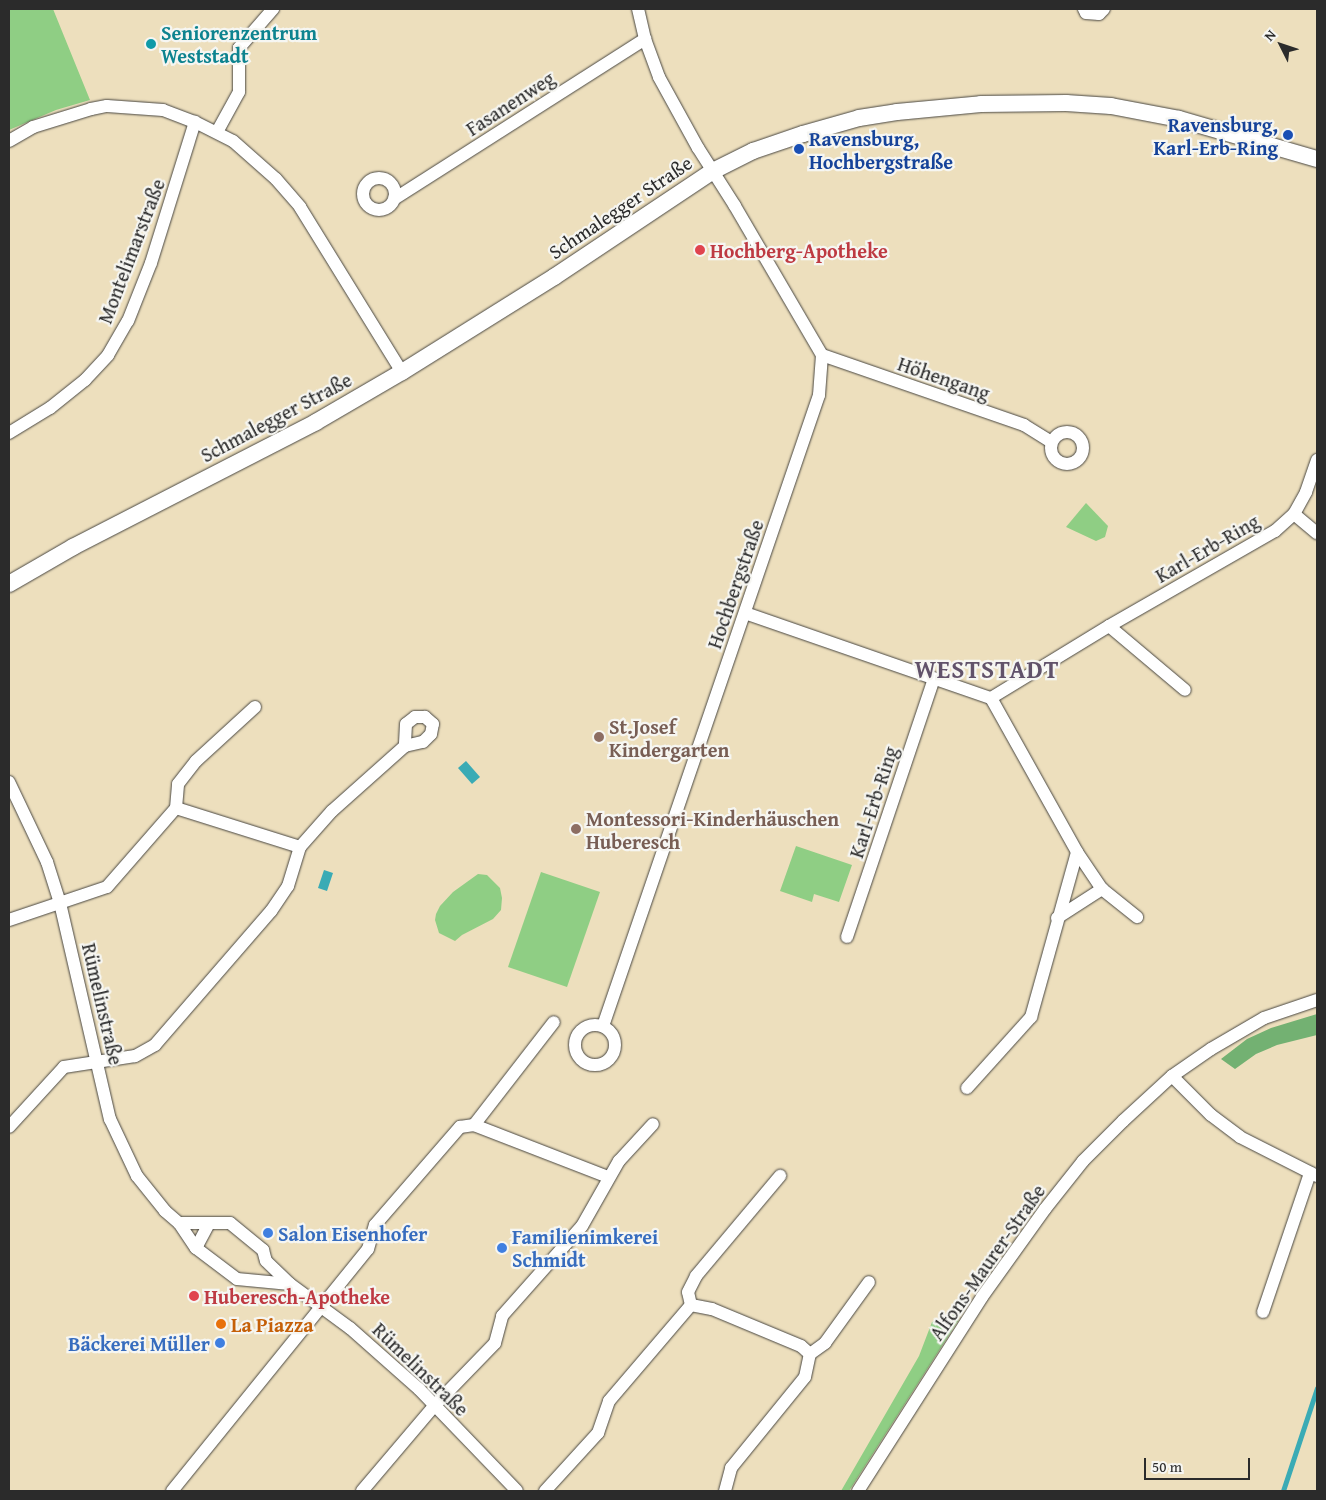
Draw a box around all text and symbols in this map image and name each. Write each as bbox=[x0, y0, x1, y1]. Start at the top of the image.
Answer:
north arrow bbox=[1256, 20, 1306, 70]
place label: Seniorenzentrum Weststadt bbox=[161, 21, 317, 68]
text: N bbox=[1259, 25, 1280, 45]
marker: Seniorenzentrum Weststadt bbox=[145, 38, 157, 50]
street label: Fasanenweg bbox=[461, 65, 559, 141]
place label: Ravensburg, Karl-Erb-Ring bbox=[1153, 112, 1278, 159]
place label: Ravensburg, Hochbergstraße bbox=[809, 126, 953, 173]
marker: Ravensburg, Karl-Erb-Ring bbox=[1282, 129, 1294, 141]
marker: Ravensburg, Hochbergstraße bbox=[793, 143, 805, 155]
street label: Schmalegger Straße bbox=[544, 150, 696, 264]
street label: Montelimarstraße bbox=[92, 175, 170, 327]
place label: Hochberg-Apotheke bbox=[710, 238, 888, 262]
marker: Hochberg-Apotheke bbox=[694, 244, 706, 256]
street label: Höhengang bbox=[895, 351, 993, 405]
street label: Schmalegger Straße bbox=[196, 367, 356, 467]
street label: Karl-Erb-Ring bbox=[1151, 509, 1263, 587]
street label: Hochbergstraße bbox=[702, 516, 768, 652]
district label: WESTSTADT bbox=[913, 654, 1061, 684]
place label: St.Josef Kindergarten bbox=[609, 714, 729, 761]
marker: St.Josef Kindergarten bbox=[593, 731, 605, 743]
street label: Karl-Erb-Ring bbox=[844, 743, 902, 861]
place label: Montessori-Kinderhäuschen Huberesch bbox=[586, 806, 839, 853]
marker: Montessori-Kinderhäuschen Huberesch bbox=[570, 823, 582, 835]
street label: Rümelinstraße bbox=[77, 941, 129, 1067]
street label: Alfons-Maurer-Straße bbox=[924, 1179, 1050, 1345]
place label: Salon Eisenhofer bbox=[278, 1221, 427, 1245]
place label: Familienimkerei Schmidt bbox=[512, 1224, 658, 1271]
marker: Salon Eisenhofer bbox=[262, 1227, 274, 1239]
marker: Familienimkerei Schmidt bbox=[496, 1242, 508, 1254]
place label: Huberesch-Apotheke bbox=[204, 1284, 390, 1308]
marker: Huberesch-Apotheke bbox=[188, 1290, 200, 1302]
place label: La Piazza bbox=[231, 1312, 313, 1336]
street label: Rümelinstraße bbox=[368, 1317, 474, 1421]
marker: La Piazza bbox=[215, 1318, 227, 1330]
place label: Bäckerei Müller bbox=[68, 1331, 210, 1355]
marker: Bäckerei Müller bbox=[214, 1337, 226, 1349]
scale bar bbox=[1146, 1448, 1252, 1480]
text: 50 m bbox=[1152, 1456, 1182, 1477]

